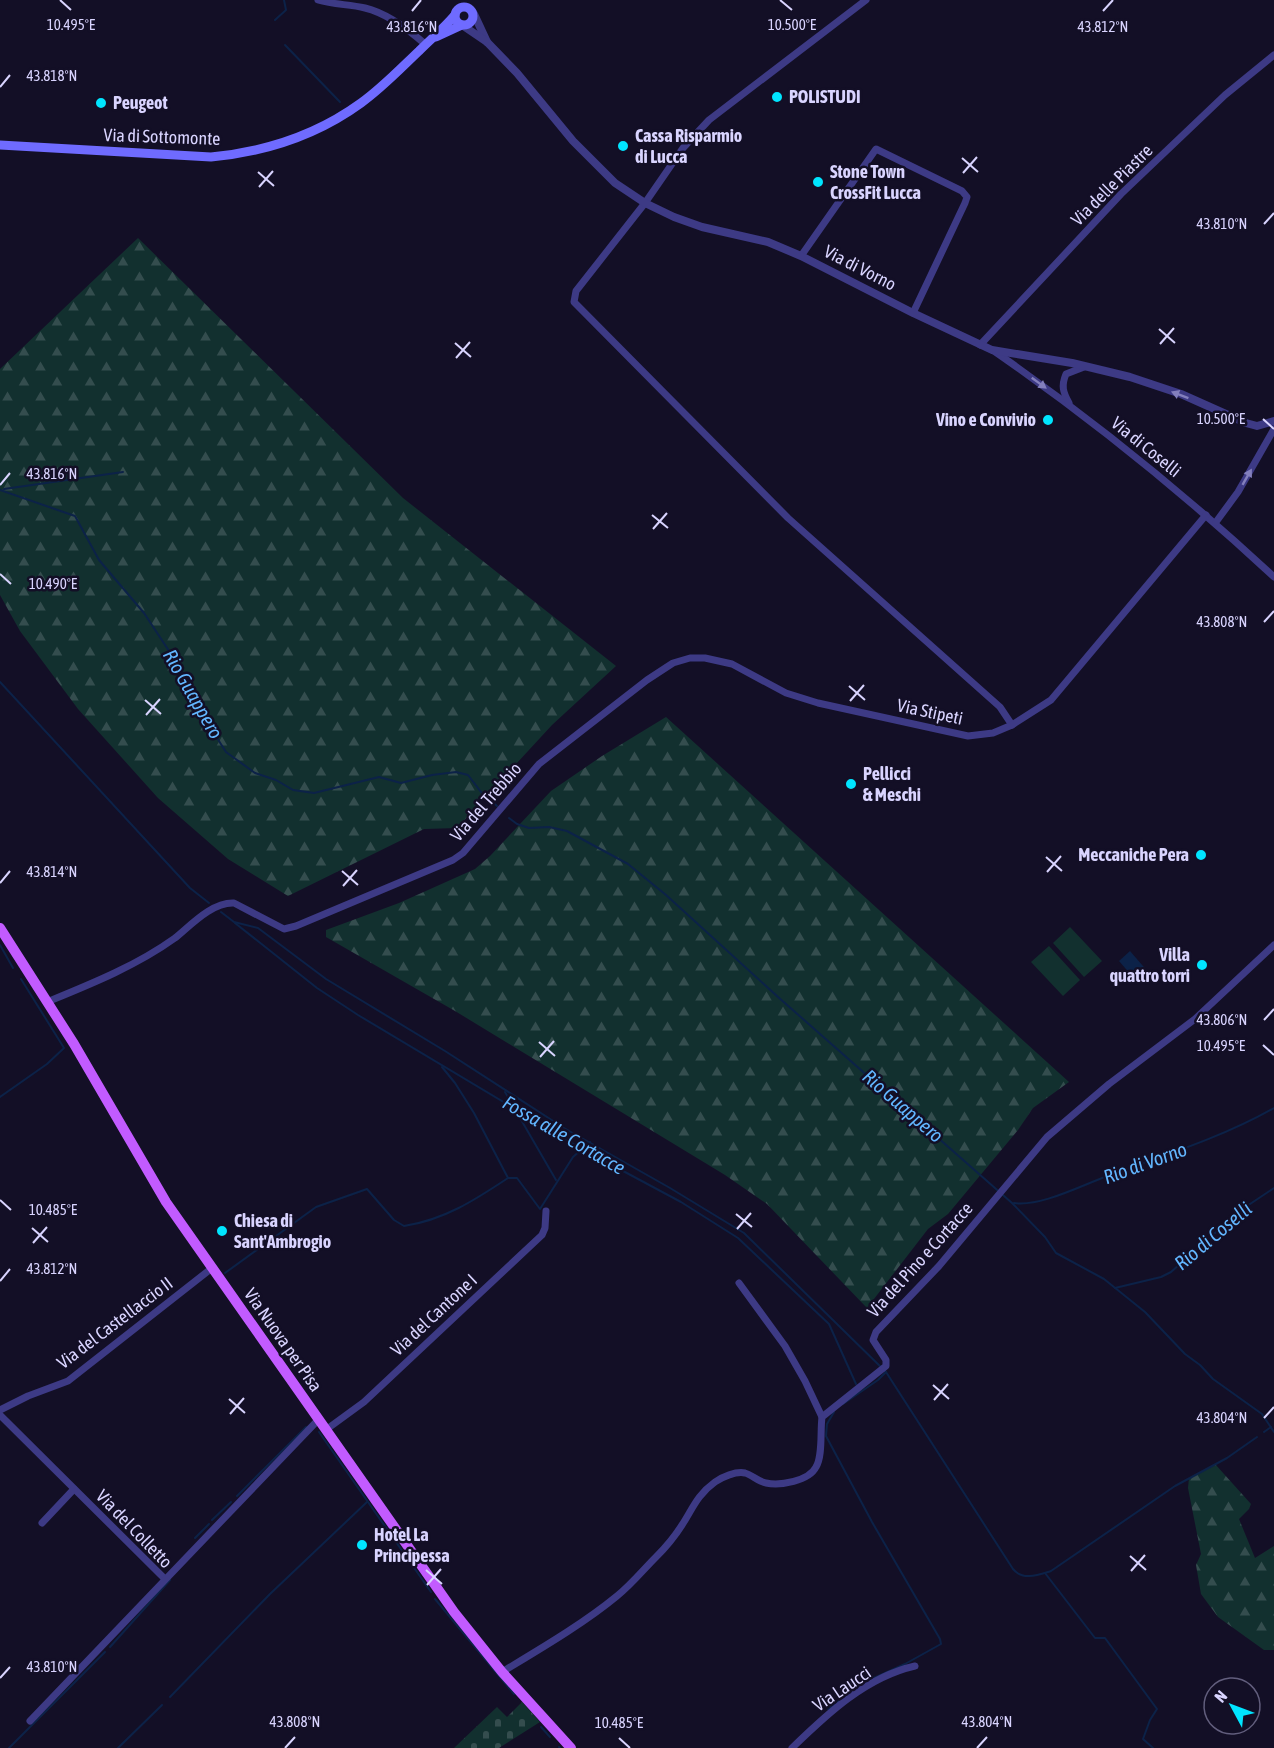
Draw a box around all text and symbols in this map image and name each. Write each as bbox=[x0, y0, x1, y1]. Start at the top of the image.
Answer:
text: 10.495°E bbox=[47, 16, 96, 33]
text: 10.500°E bbox=[768, 16, 817, 33]
text: 43.816°N bbox=[387, 18, 437, 35]
text: 43.812°N bbox=[1078, 18, 1128, 35]
text: 43.818°N bbox=[27, 67, 77, 84]
place label: POLISTUDI bbox=[789, 86, 861, 107]
marker: POLISTUDI bbox=[770, 90, 784, 104]
place label: Peugeot bbox=[113, 92, 168, 113]
marker: Peugeot bbox=[94, 96, 108, 110]
street label: Via di Sottomonte bbox=[103, 124, 221, 149]
place label: Cassa Risparmio di Lucca bbox=[635, 125, 742, 167]
marker: Cassa Risparmio di Lucca bbox=[616, 139, 630, 153]
street label: Via delle Piastre bbox=[1067, 140, 1157, 230]
place label: Stone Town CrossFit Lucca bbox=[830, 161, 921, 203]
marker: Stone Town CrossFit Lucca bbox=[811, 175, 825, 189]
text: 43.810°N bbox=[1197, 215, 1247, 232]
street label: Via di Vorno bbox=[821, 240, 900, 295]
one-way arrow bbox=[1031, 377, 1047, 389]
one-way arrow bbox=[1171, 389, 1189, 399]
place label: Vino e Convivio bbox=[935, 409, 1036, 430]
text: 10.500°E bbox=[1197, 410, 1246, 427]
street label: Via di Coselli bbox=[1107, 412, 1185, 481]
marker: Vino e Convivio bbox=[1041, 413, 1055, 427]
text: 43.816°N bbox=[27, 465, 77, 482]
one-way arrow bbox=[1242, 468, 1252, 485]
text: 10.490°E bbox=[29, 575, 78, 592]
text: 43.808°N bbox=[1197, 613, 1247, 630]
water label: Rio Guappero bbox=[159, 645, 228, 742]
street label: Via Stipeti bbox=[895, 694, 965, 729]
street label: Via del Trebbio bbox=[446, 758, 526, 845]
place label: Pellicci & Meschi bbox=[863, 763, 921, 805]
marker: Pellicci & Meschi bbox=[844, 777, 858, 791]
place label: Meccaniche Pera bbox=[1078, 844, 1189, 865]
marker: Meccaniche Pera bbox=[1194, 848, 1208, 862]
text: 43.814°N bbox=[27, 863, 77, 880]
place label: Villa quattro torri bbox=[1110, 944, 1190, 986]
marker: Villa quattro torri bbox=[1195, 958, 1209, 972]
text: 43.806°N bbox=[1197, 1011, 1247, 1028]
text: 10.495°E bbox=[1197, 1037, 1246, 1054]
water label: Rio Guappero bbox=[858, 1064, 948, 1147]
water label: Fossa alle Cortacce bbox=[499, 1090, 630, 1179]
water label: Rio di Vorno bbox=[1100, 1137, 1190, 1188]
water label: Rio di Coselli bbox=[1170, 1197, 1256, 1274]
street label: Via del Pino e Cortacce bbox=[863, 1198, 977, 1321]
text: 10.485°E bbox=[29, 1201, 78, 1218]
place label: Chiesa di Sant'Ambrogio bbox=[234, 1210, 331, 1252]
marker: Chiesa di Sant'Ambrogio bbox=[215, 1224, 229, 1238]
text: 43.812°N bbox=[27, 1260, 77, 1277]
street label: Via del Cantone I bbox=[386, 1269, 481, 1360]
street label: Via del Castellaccio II bbox=[53, 1272, 177, 1373]
street label: Via Nuova per Pisa bbox=[240, 1284, 327, 1395]
text: 43.804°N bbox=[1197, 1409, 1247, 1426]
street label: Via del Colletto bbox=[92, 1485, 177, 1572]
place label: Hotel La Principessa bbox=[374, 1524, 450, 1566]
marker: Hotel La Principessa bbox=[355, 1538, 369, 1552]
text: 43.810°N bbox=[27, 1658, 77, 1675]
street label: Via Laucci bbox=[809, 1662, 875, 1716]
north arrow bbox=[1202, 1676, 1262, 1736]
text: N bbox=[1211, 1687, 1231, 1706]
text: 43.808°N bbox=[270, 1713, 320, 1730]
text: 43.804°N bbox=[962, 1713, 1012, 1730]
text: 10.485°E bbox=[595, 1714, 644, 1731]

